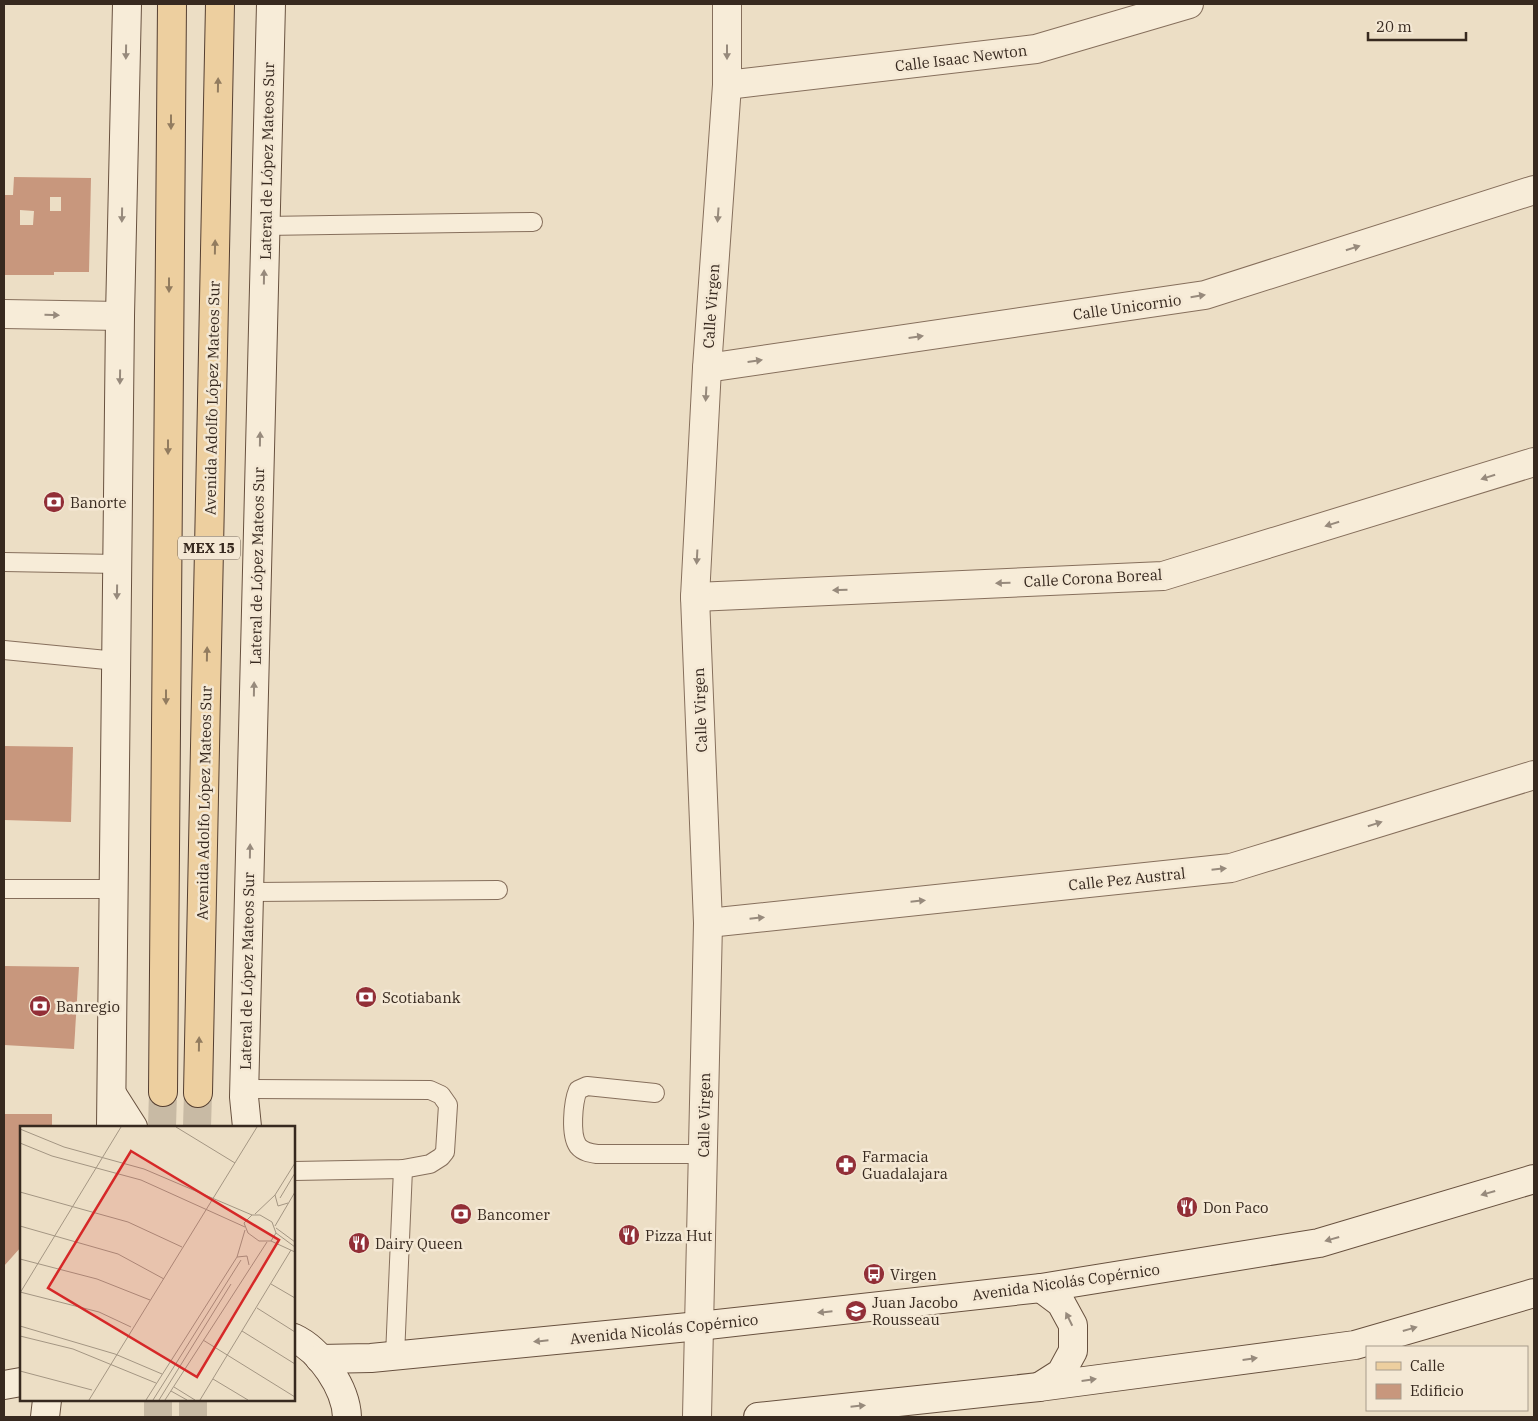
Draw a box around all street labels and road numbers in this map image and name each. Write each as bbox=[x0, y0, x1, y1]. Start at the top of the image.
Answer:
street label: Calle Isaac Newton bbox=[894, 40, 1029, 76]
street label: Lateral de López Mateos Sur bbox=[256, 62, 278, 260]
street label: Calle Virgen bbox=[699, 263, 723, 349]
street label: Avenida Adolfo López Mateos Sur bbox=[200, 280, 224, 515]
street label: Calle Unicornio bbox=[1072, 290, 1182, 324]
street label: Lateral de López Mateos Sur bbox=[246, 467, 268, 665]
road number: MEX 15 bbox=[178, 536, 240, 560]
street label: Calle Corona Boreal bbox=[1023, 565, 1163, 591]
street label: Calle Virgen bbox=[689, 667, 711, 753]
street label: Avenida Adolfo López Mateos Sur bbox=[192, 685, 216, 920]
street label: Calle Pez Austral bbox=[1068, 863, 1186, 895]
street label: Lateral de López Mateos Sur bbox=[236, 872, 258, 1070]
street label: Calle Virgen bbox=[694, 1072, 714, 1158]
street label: Avenida Nicolás Copérnico bbox=[971, 1259, 1161, 1305]
street label: Avenida Nicolás Copérnico bbox=[569, 1310, 759, 1348]

